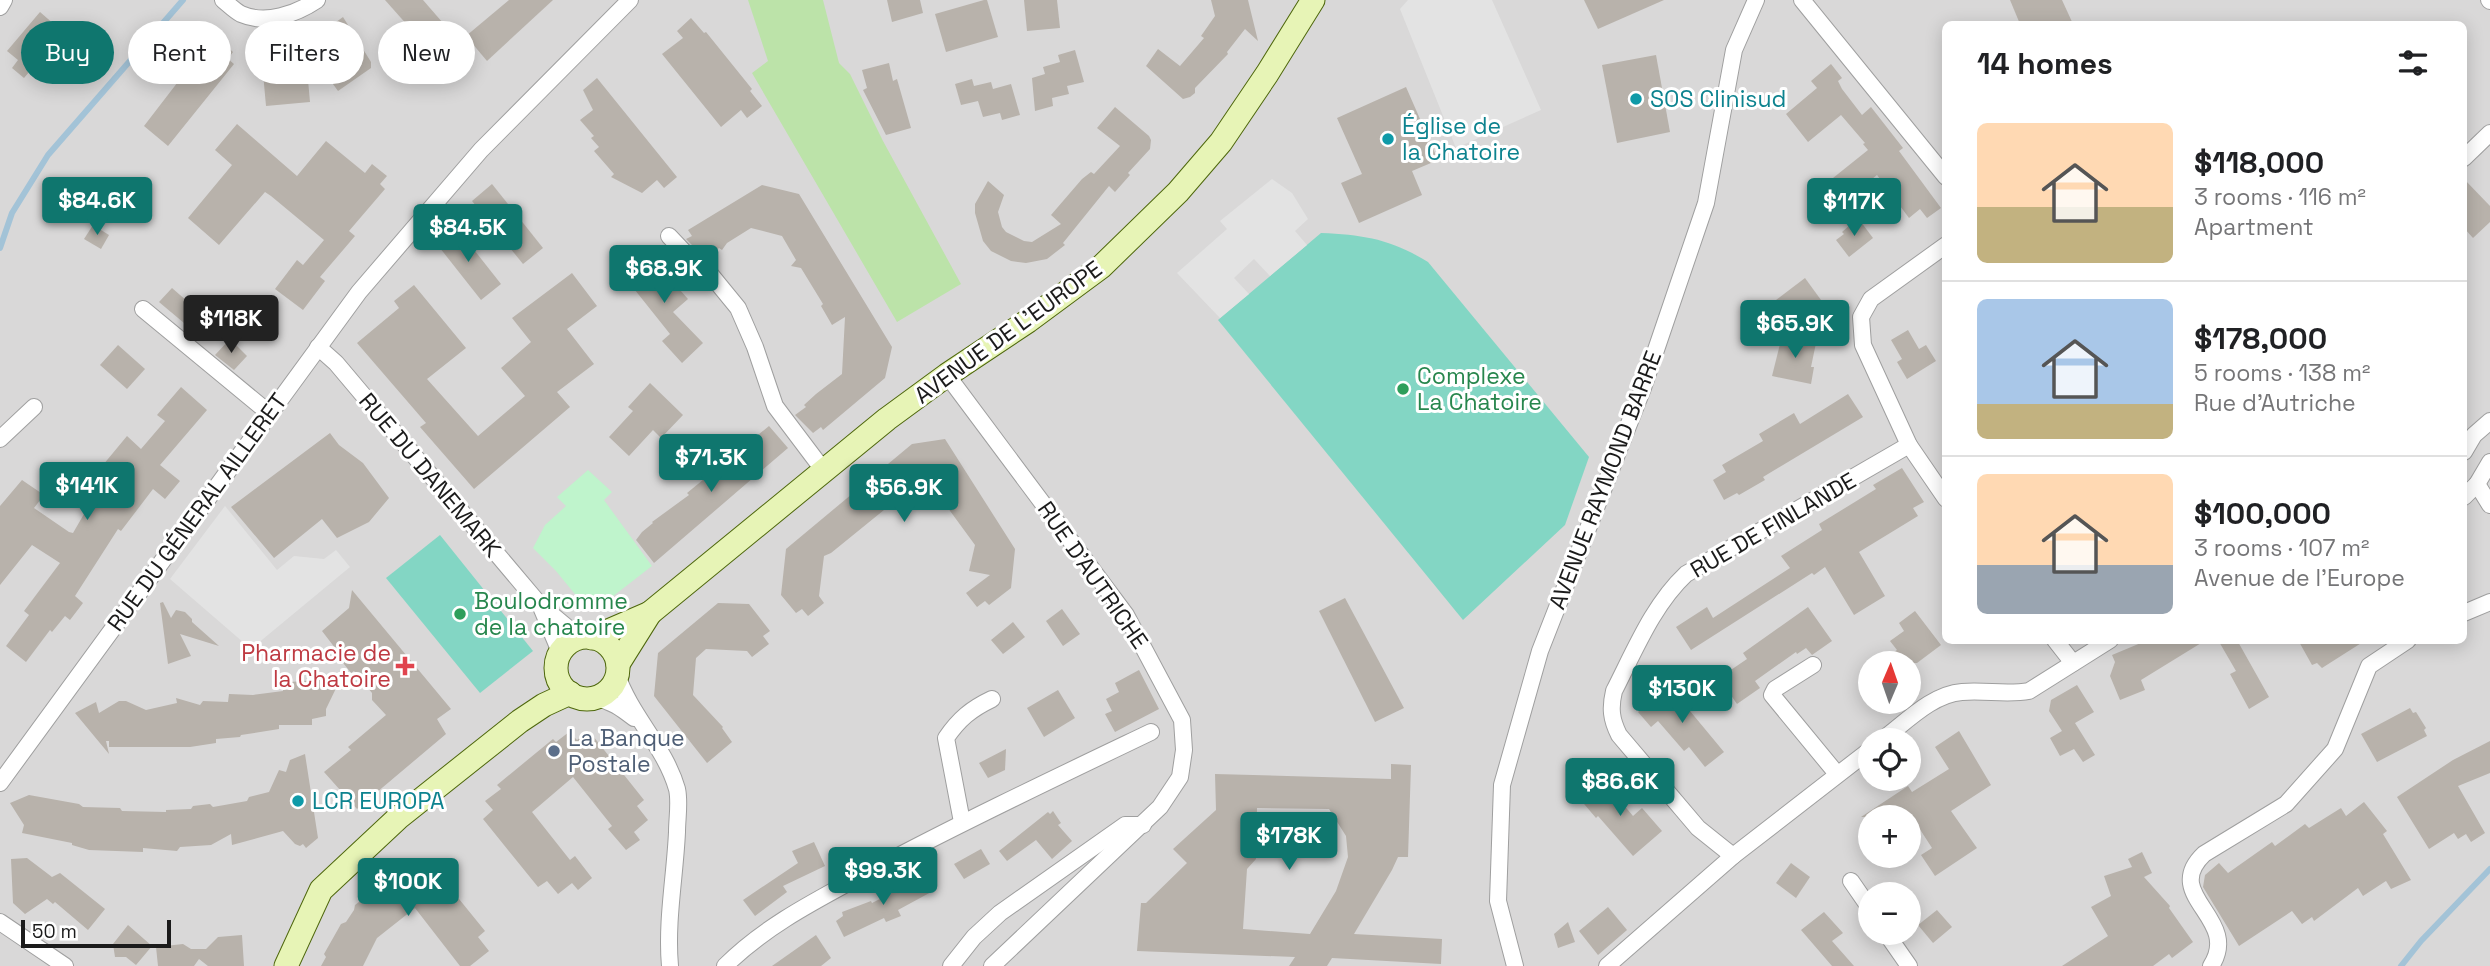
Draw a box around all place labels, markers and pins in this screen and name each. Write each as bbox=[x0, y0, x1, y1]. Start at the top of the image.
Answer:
place label: SOS Clinisud bbox=[1650, 84, 1786, 114]
marker: SOS Clinisud bbox=[1628, 91, 1644, 107]
place label: Église de la Chatoire bbox=[1402, 111, 1520, 167]
marker: Église de la Chatoire bbox=[1380, 131, 1396, 147]
pin: $84.6K bbox=[40, 177, 154, 237]
pin: $117K bbox=[1805, 178, 1903, 238]
pin: $84.5K bbox=[411, 204, 525, 264]
pin: $68.9K bbox=[607, 246, 721, 305]
pin: $118K bbox=[182, 296, 280, 355]
pin: $65.9K bbox=[1738, 300, 1852, 360]
place label: Complexe La Chatoire bbox=[1417, 361, 1542, 417]
marker: Complexe La Chatoire bbox=[1395, 381, 1411, 397]
pin: $71.3K bbox=[654, 434, 768, 494]
pin: $141K bbox=[38, 462, 136, 522]
pin: $56.9K bbox=[847, 464, 961, 524]
place label: Boulodromme de la chatoire bbox=[474, 586, 628, 642]
marker: Boulodromme de la chatoire bbox=[452, 606, 468, 622]
place label: Pharmacie de la Chatoire bbox=[241, 638, 391, 694]
marker: Pharmacie de la Chatoire bbox=[397, 658, 413, 674]
pin: $130K bbox=[1633, 666, 1731, 725]
place label: La Banque Postale bbox=[568, 723, 685, 779]
marker: La Banque Postale bbox=[546, 743, 562, 759]
pin: $86.6K bbox=[1563, 758, 1677, 818]
place label: LCR EUROPA bbox=[312, 786, 444, 816]
marker: LCR EUROPA bbox=[290, 793, 306, 809]
pin: $178K bbox=[1240, 812, 1338, 872]
pin: $99.3K bbox=[826, 848, 940, 907]
pin: $100K bbox=[359, 858, 457, 918]

